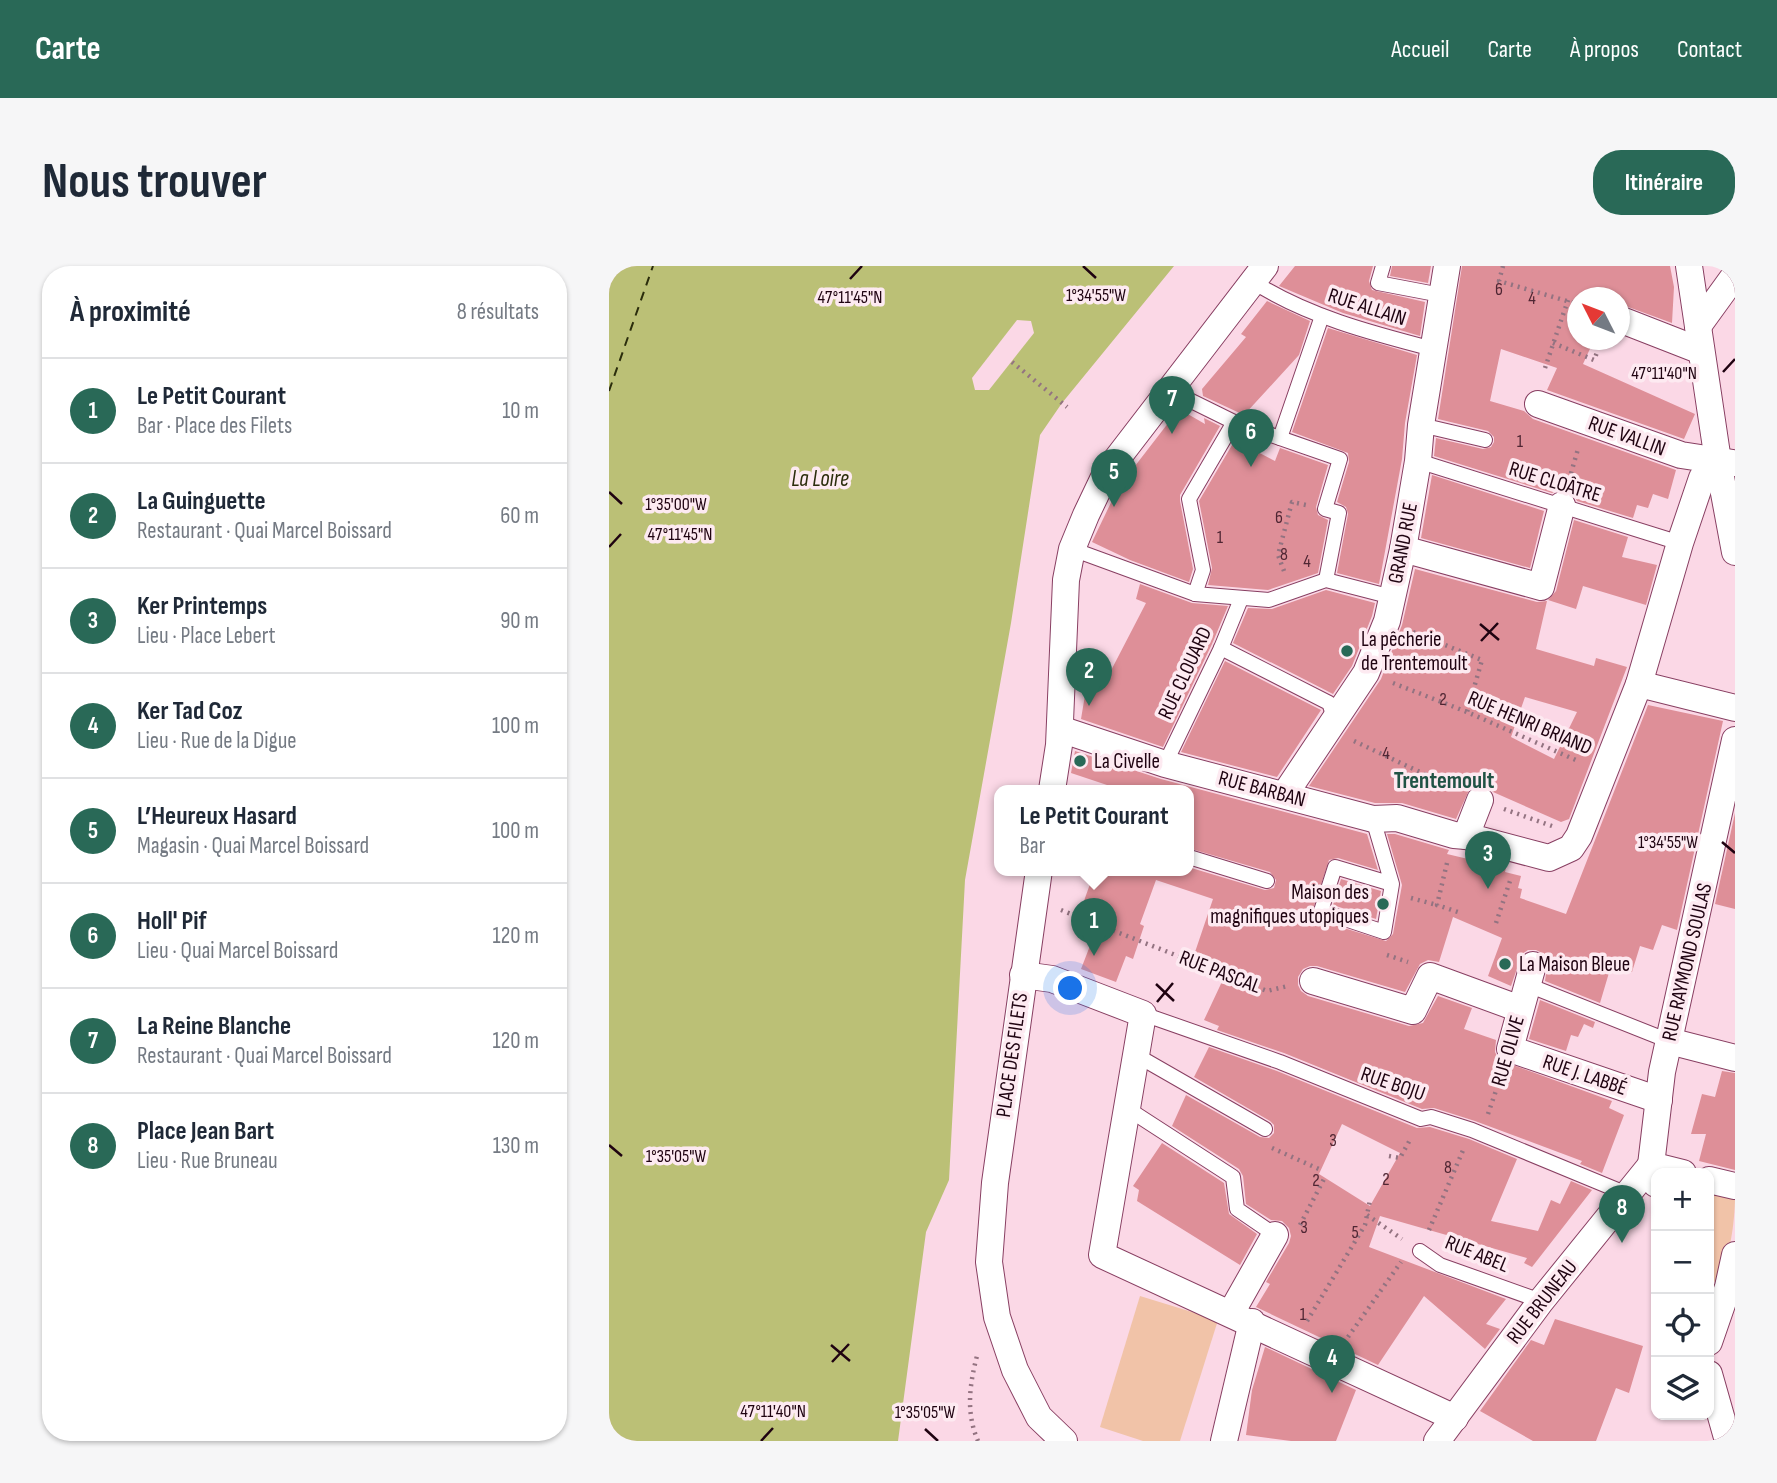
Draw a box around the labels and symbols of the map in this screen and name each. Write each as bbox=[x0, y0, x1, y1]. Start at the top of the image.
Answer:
house number: 6 bbox=[1495, 279, 1503, 300]
street label: RUE ALLAIN bbox=[1325, 283, 1409, 331]
text: 1°34'55"W bbox=[1066, 285, 1126, 306]
text: 47°11'45"N bbox=[818, 287, 882, 308]
north arrow bbox=[1567, 287, 1630, 350]
house number: 4 bbox=[1528, 288, 1536, 309]
text: 47°11'40"N bbox=[1631, 363, 1697, 384]
pin: 7 bbox=[1149, 376, 1195, 434]
pin: 6 bbox=[1228, 409, 1274, 467]
street label: RUE VALLIN bbox=[1585, 411, 1669, 461]
house number: 1 bbox=[1517, 431, 1524, 452]
pin: 5 bbox=[1091, 449, 1137, 507]
street label: RUE CLOÂTRE bbox=[1506, 456, 1604, 508]
water label: La Loire bbox=[791, 465, 849, 493]
text: 1°35'00"W bbox=[645, 494, 707, 515]
street label: GRAND RUE bbox=[1383, 500, 1423, 586]
house number: 6 bbox=[1275, 507, 1283, 528]
text: 47°11'45"N bbox=[648, 524, 712, 545]
house number: 1 bbox=[1217, 527, 1224, 548]
house number: 8 bbox=[1280, 544, 1288, 565]
house number: 4 bbox=[1303, 551, 1311, 572]
street label: RUE CLOUARD bbox=[1153, 623, 1217, 723]
place label: La pêcherie de Trentemoult bbox=[1361, 627, 1468, 676]
marker: La pêcherie de Trentemoult bbox=[1339, 643, 1355, 659]
pin: 2 bbox=[1066, 648, 1112, 706]
street label: RUE HENRI BRIAND bbox=[1464, 686, 1596, 760]
house number: 2 bbox=[1439, 689, 1447, 710]
house number: 4 bbox=[1382, 743, 1390, 764]
place label: La Civelle bbox=[1094, 749, 1160, 774]
marker: La Civelle bbox=[1072, 753, 1088, 769]
street label: RUE BARBAN bbox=[1216, 765, 1308, 813]
district label: Trentemoult bbox=[1394, 767, 1495, 795]
pin: 3 bbox=[1465, 831, 1511, 889]
text: 1°34'55"W bbox=[1638, 832, 1698, 853]
place label: Maison des magnifiques utopiques bbox=[1210, 880, 1369, 929]
street label: RUE RAYMOND SOULAS bbox=[1657, 881, 1717, 1043]
marker: Maison des magnifiques utopiques bbox=[1375, 896, 1391, 912]
pin: 1 bbox=[1071, 898, 1117, 956]
street label: RUE PASCAL bbox=[1176, 945, 1264, 999]
place label: La Maison Bleue bbox=[1519, 952, 1630, 977]
marker: La Maison Bleue bbox=[1497, 956, 1513, 972]
your location bbox=[1053, 971, 1087, 1005]
street label: PLACE DES FILETS bbox=[991, 991, 1033, 1119]
street label: RUE OLIVE bbox=[1486, 1013, 1530, 1089]
street label: RUE J. LABBÉ bbox=[1540, 1049, 1630, 1101]
street label: RUE BOJU bbox=[1358, 1061, 1428, 1107]
house number: 3 bbox=[1329, 1130, 1337, 1151]
text: 1°35'05"W bbox=[646, 1146, 707, 1167]
house number: 8 bbox=[1444, 1157, 1452, 1178]
house number: 2 bbox=[1382, 1169, 1390, 1190]
house number: 2 bbox=[1312, 1170, 1320, 1191]
pin: 8 bbox=[1599, 1185, 1645, 1243]
house number: 3 bbox=[1300, 1217, 1308, 1238]
house number: 5 bbox=[1351, 1222, 1359, 1243]
street label: RUE ABEL bbox=[1441, 1230, 1513, 1278]
street label: RUE BRUNEAU bbox=[1501, 1255, 1583, 1349]
house number: 1 bbox=[1300, 1304, 1307, 1325]
pin: 4 bbox=[1309, 1335, 1355, 1393]
text: 47°11'40"N bbox=[740, 1401, 806, 1422]
text: 1°35'05"W bbox=[895, 1402, 956, 1423]

